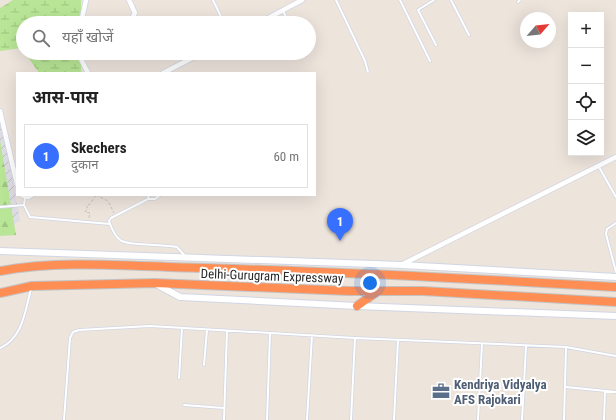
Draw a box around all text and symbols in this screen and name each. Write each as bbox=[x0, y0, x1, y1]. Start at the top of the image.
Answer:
north arrow bbox=[520, 12, 556, 48]
map controls bbox=[568, 12, 604, 156]
button: + bbox=[568, 12, 604, 48]
search box bbox=[16, 16, 316, 60]
icon: search bbox=[30, 27, 52, 49]
text: यहाँ खोजें bbox=[62, 28, 113, 46]
button: − bbox=[568, 48, 604, 84]
button: locate bbox=[568, 84, 604, 120]
text: आस-पास bbox=[32, 87, 98, 107]
button: layers bbox=[568, 120, 604, 156]
text: Skechers bbox=[71, 139, 127, 157]
text: 1 bbox=[43, 149, 49, 164]
text: 60 m bbox=[273, 149, 299, 164]
text: दुकान bbox=[71, 157, 98, 172]
pin: 1 bbox=[327, 208, 353, 241]
street label: Delhi-Gurugram Expressway bbox=[200, 266, 344, 286]
your location bbox=[360, 273, 380, 293]
place label: Kendriya Vidyalya AFS Rajokari bbox=[454, 377, 547, 407]
office icon: Kendriya Vidyalya AFS Rajokari bbox=[431, 381, 451, 401]

